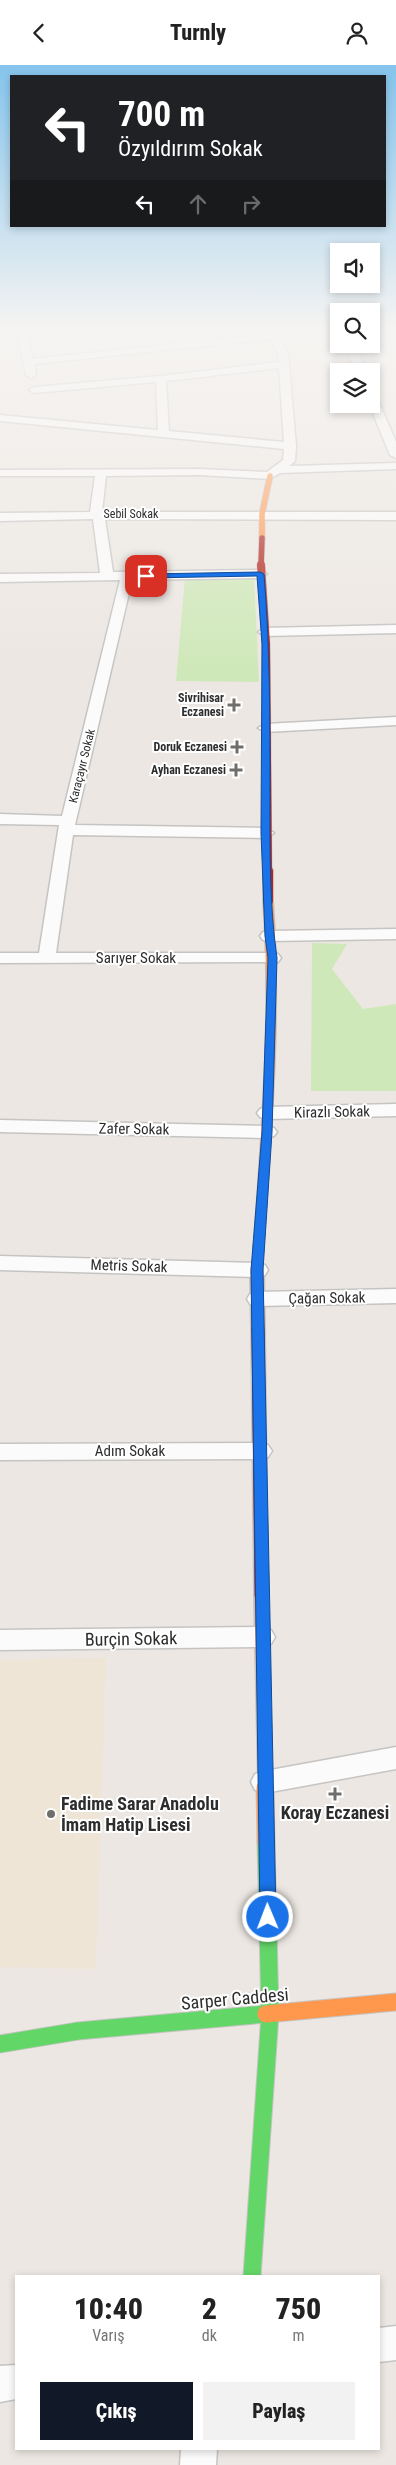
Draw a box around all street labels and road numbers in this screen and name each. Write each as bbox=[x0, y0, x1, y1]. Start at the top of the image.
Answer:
street label: Sebil Sokak bbox=[104, 507, 159, 521]
street label: Karaçayır Sokak bbox=[66, 727, 98, 804]
street label: Sarıyer Sokak bbox=[96, 949, 176, 967]
street label: Kirazlı Sokak bbox=[294, 1102, 370, 1122]
street label: Zafer Sokak bbox=[99, 1119, 170, 1139]
street label: Metris Sokak bbox=[90, 1256, 168, 1276]
street label: Çağan Sokak bbox=[288, 1288, 366, 1308]
street label: Adım Sokak bbox=[95, 1442, 165, 1460]
street label: Burçin Sokak bbox=[85, 1627, 177, 1650]
street label: Sarper Caddesi bbox=[180, 1983, 290, 2014]

